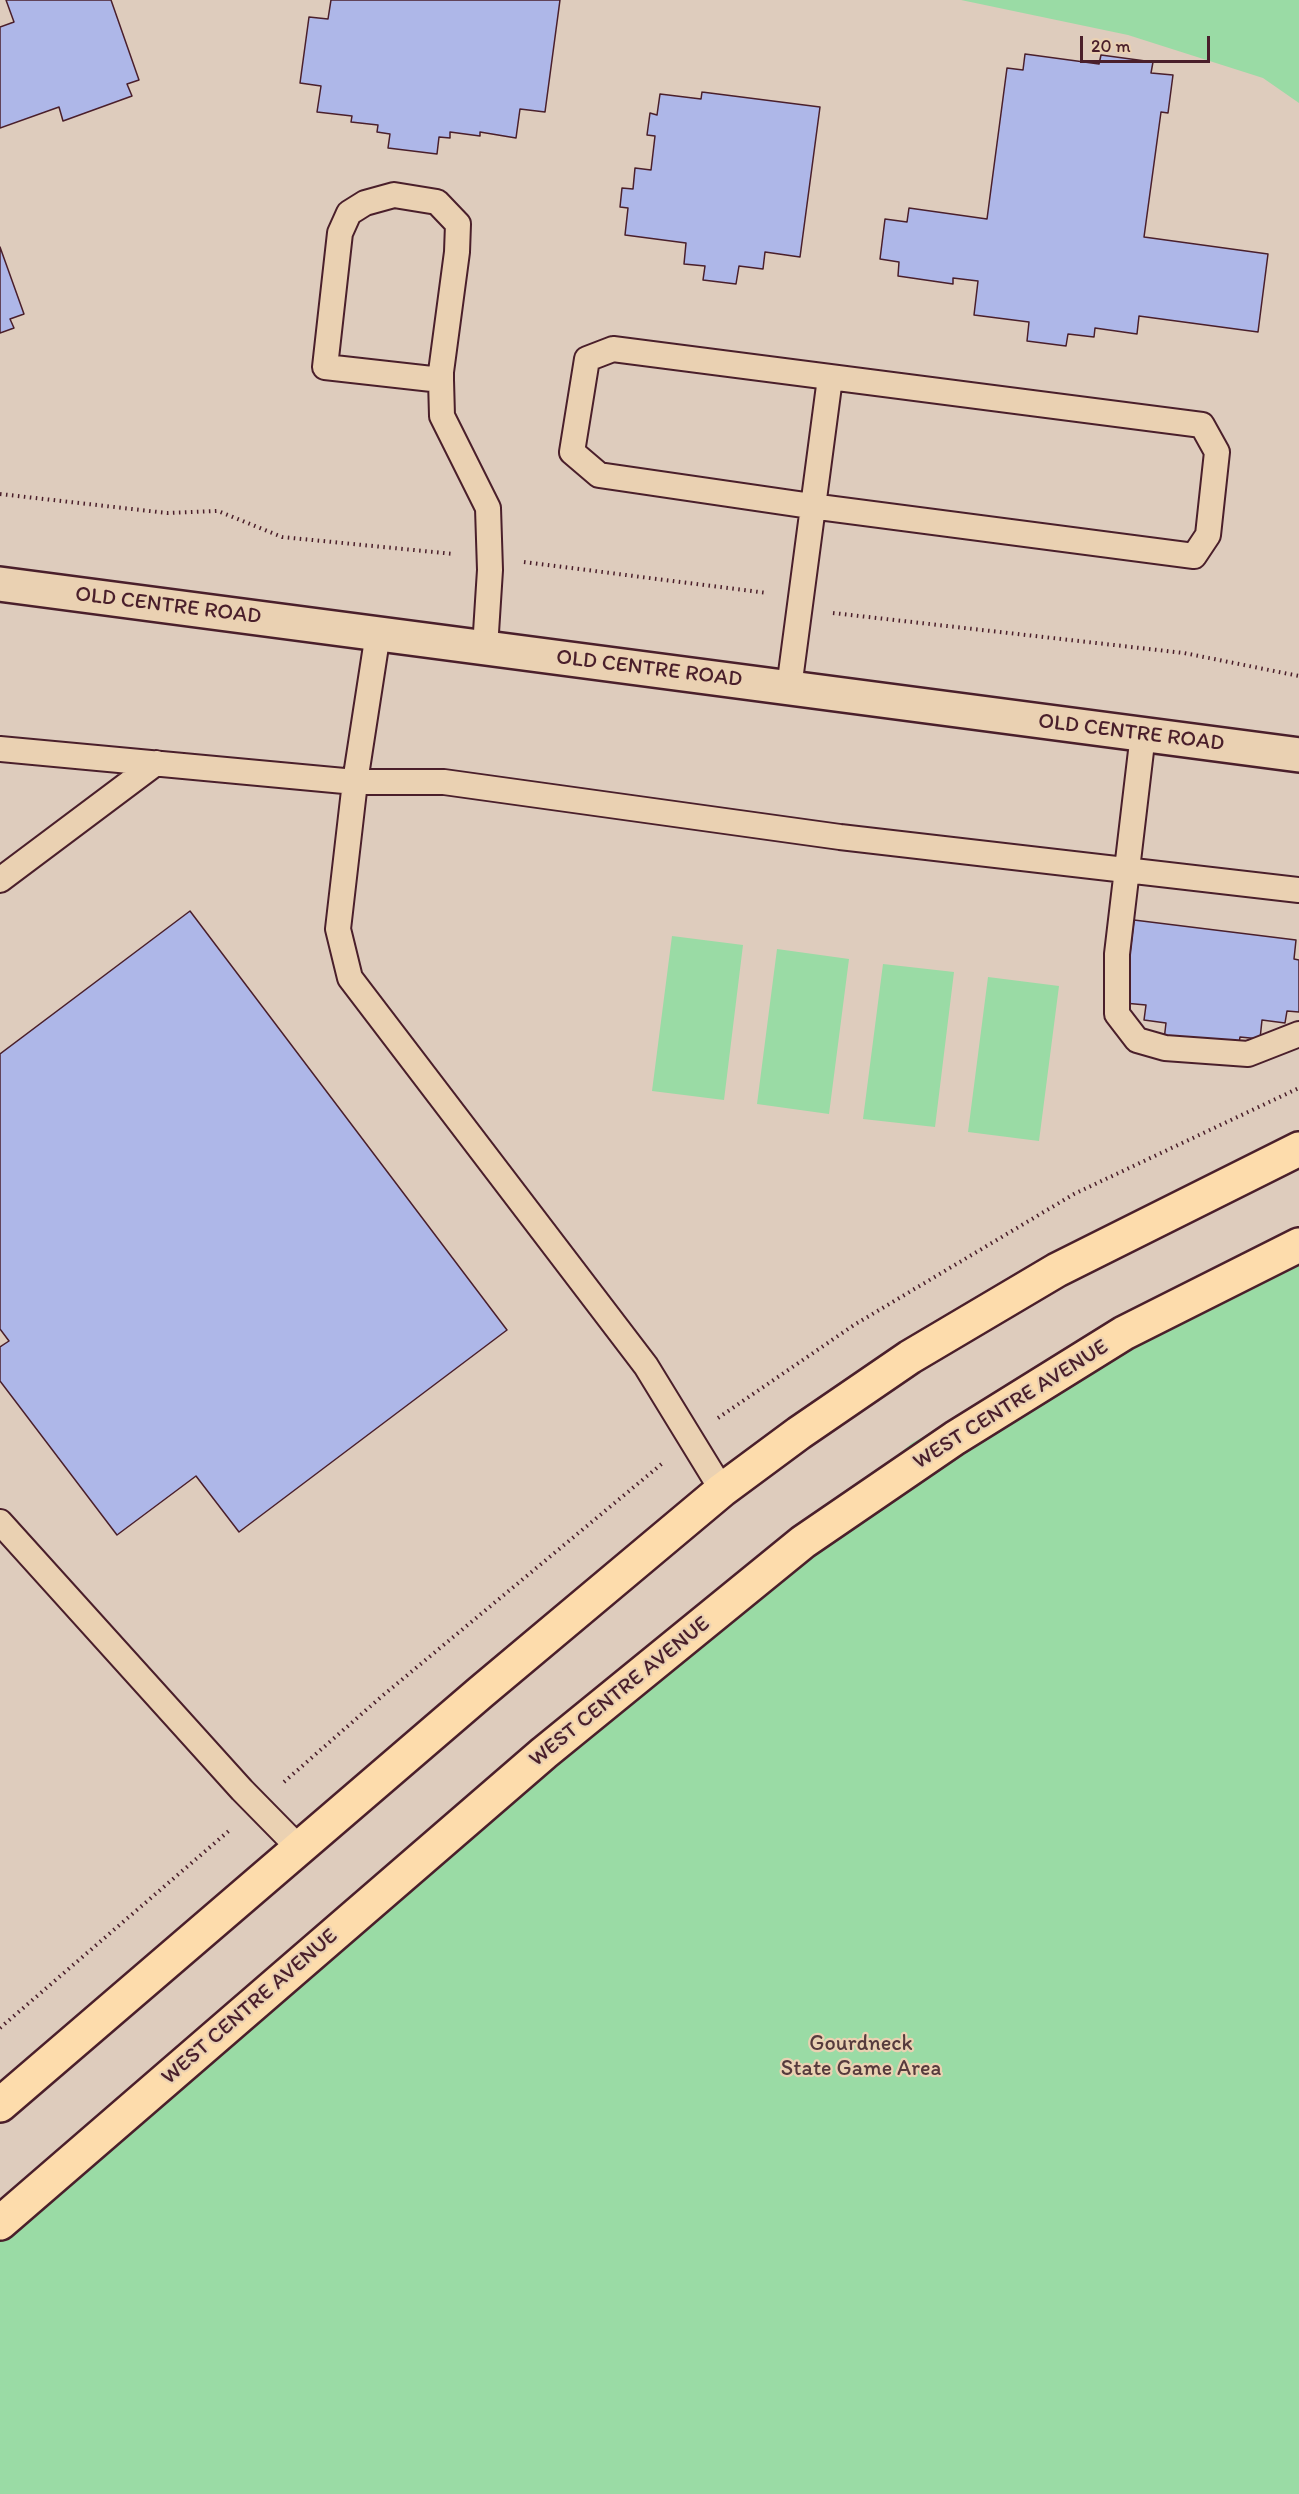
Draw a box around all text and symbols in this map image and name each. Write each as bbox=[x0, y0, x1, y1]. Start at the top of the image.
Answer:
scale bar bbox=[1083, 24, 1214, 62]
text: 20 m bbox=[1091, 35, 1131, 57]
street label: OLD CENTRE ROAD bbox=[73, 581, 263, 631]
street label: OLD CENTRE ROAD bbox=[554, 644, 744, 694]
street label: OLD CENTRE ROAD bbox=[1036, 708, 1226, 758]
street label: WEST CENTRE AVENUE bbox=[909, 1334, 1113, 1476]
street label: WEST CENTRE AVENUE bbox=[524, 1611, 716, 1773]
street label: WEST CENTRE AVENUE bbox=[157, 1923, 343, 2091]
park label: Gourdneck State Game Area bbox=[781, 2031, 941, 2082]

